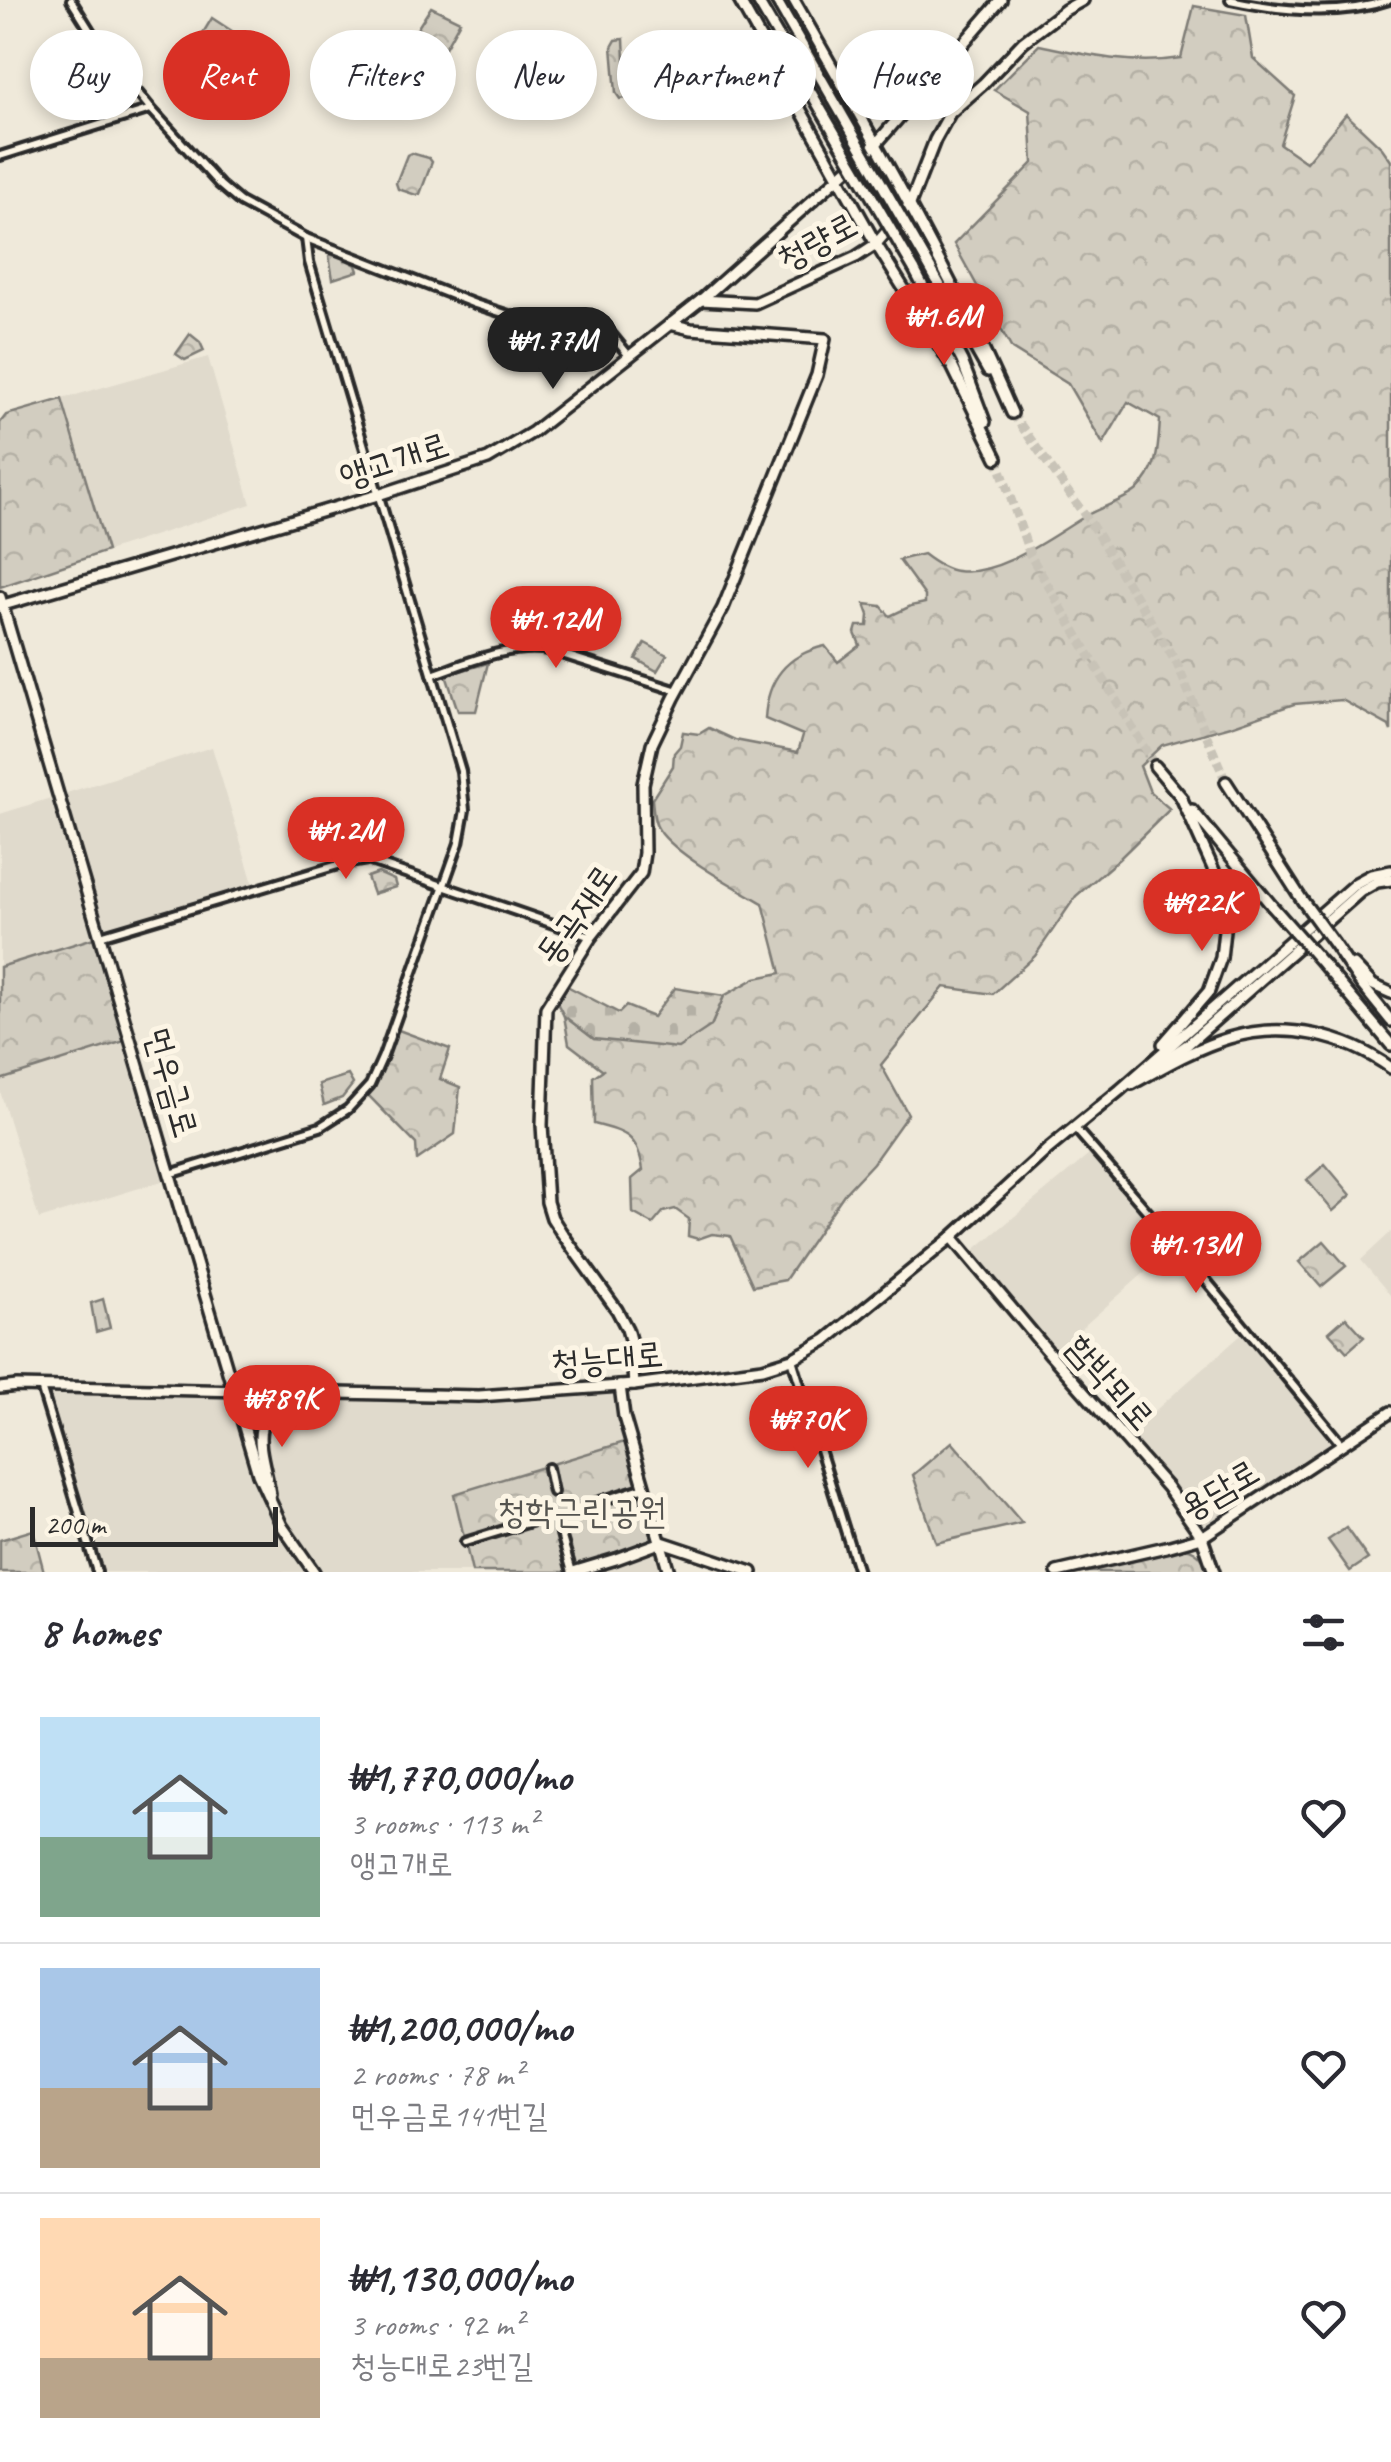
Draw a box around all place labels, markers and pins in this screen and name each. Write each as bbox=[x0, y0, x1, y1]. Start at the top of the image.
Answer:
pin: ₩1.6M bbox=[874, 283, 1014, 368]
pin: ₩1.77M bbox=[472, 307, 634, 392]
pin: ₩1.12M bbox=[475, 586, 637, 671]
pin: ₩1.2M bbox=[276, 797, 416, 882]
pin: ₩922K bbox=[1132, 869, 1272, 954]
pin: ₩1.13M bbox=[1115, 1211, 1277, 1296]
pin: ₩789K bbox=[212, 1365, 352, 1450]
pin: ₩770K bbox=[738, 1386, 878, 1471]

